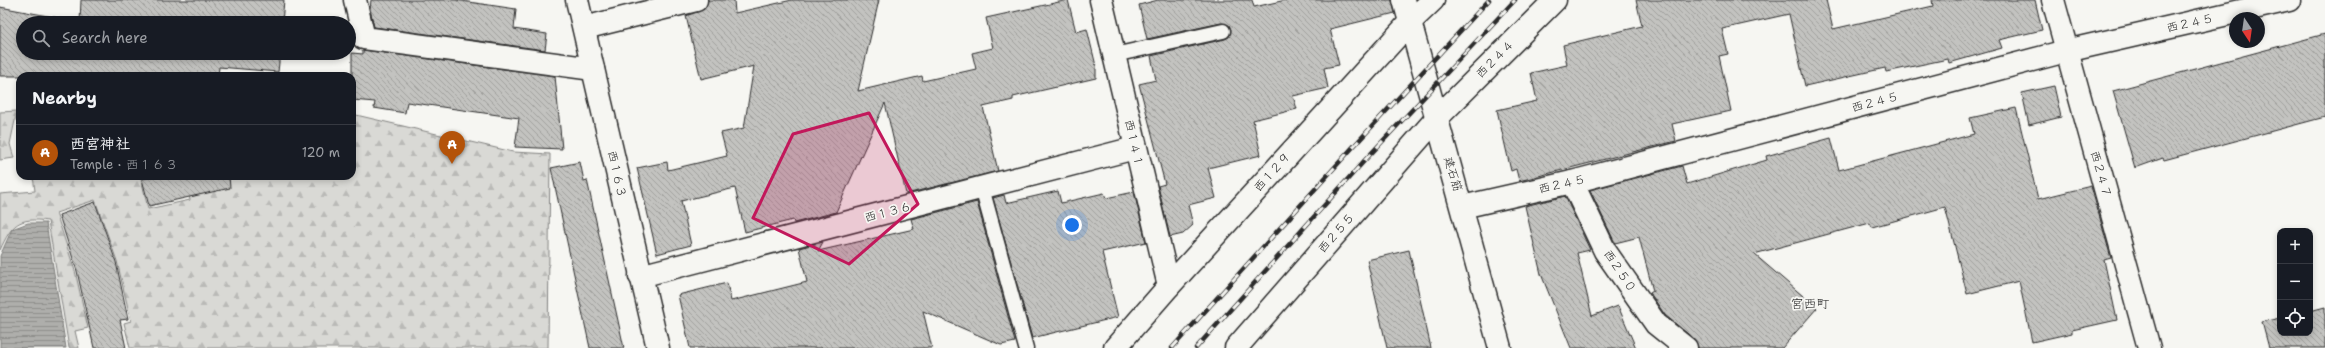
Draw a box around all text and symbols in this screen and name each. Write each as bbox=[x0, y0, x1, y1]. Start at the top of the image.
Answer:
street label: 西２４５ bbox=[2165, 10, 2215, 36]
north arrow bbox=[2229, 12, 2265, 48]
search box bbox=[16, 16, 356, 60]
icon: search bbox=[30, 27, 52, 49]
text: Search here bbox=[62, 28, 148, 48]
street label: 西２４４ bbox=[1472, 36, 1518, 82]
text: Nearby bbox=[32, 87, 97, 109]
street label: 西２４５ bbox=[1850, 88, 1900, 116]
street label: 西１４１ bbox=[1121, 118, 1147, 168]
pin: A bbox=[439, 131, 465, 164]
text: 西宮神社 bbox=[70, 134, 130, 154]
text: A bbox=[40, 144, 50, 161]
text: 120 m bbox=[302, 144, 340, 161]
street label: 西１６３ bbox=[604, 149, 630, 199]
street label: 西１２９ bbox=[1250, 149, 1294, 195]
street label: 西２４７ bbox=[2087, 149, 2115, 199]
street label: 建石筋 bbox=[1440, 154, 1466, 194]
text: Temple · 西１６３ bbox=[70, 156, 178, 173]
street label: 西２４５ bbox=[1537, 171, 1587, 197]
street label: 西１３６ bbox=[863, 198, 913, 226]
street label: 西２５５ bbox=[1314, 210, 1358, 256]
your location bbox=[1062, 215, 1082, 235]
map controls bbox=[2277, 228, 2313, 336]
button: + bbox=[2277, 228, 2313, 264]
street label: 西２５０ bbox=[1600, 247, 1640, 295]
button: − bbox=[2277, 264, 2313, 300]
district label: 宮西町 bbox=[1790, 295, 1830, 312]
button: locate bbox=[2277, 300, 2313, 336]

